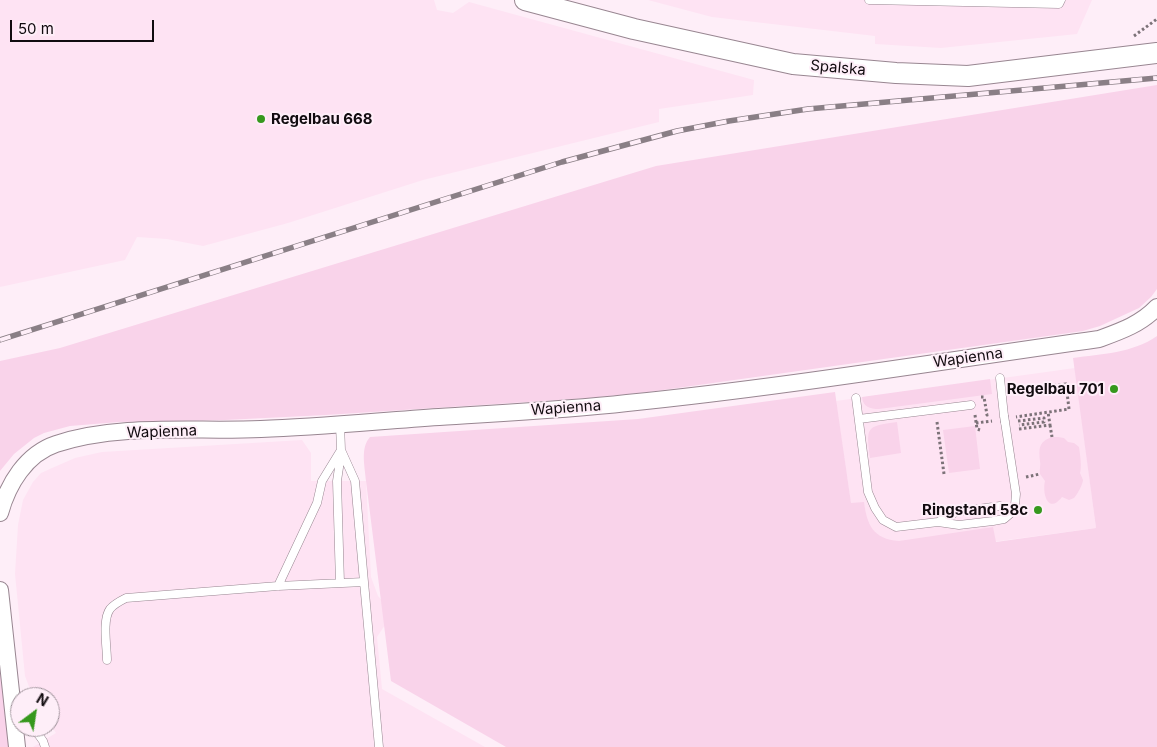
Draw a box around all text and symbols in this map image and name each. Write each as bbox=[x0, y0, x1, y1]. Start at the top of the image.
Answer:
scale bar bbox=[12, 10, 156, 42]
text: 50 m bbox=[18, 19, 54, 38]
street label: Spalska bbox=[810, 57, 866, 79]
place label: Regelbau 668 bbox=[271, 110, 373, 128]
marker: Regelbau 668 bbox=[255, 113, 267, 125]
street label: Wapienna bbox=[932, 344, 1004, 372]
place label: Regelbau 701 bbox=[1007, 380, 1104, 398]
marker: Regelbau 701 bbox=[1108, 383, 1120, 395]
street label: Wapienna bbox=[530, 397, 602, 419]
street label: Wapienna bbox=[127, 422, 197, 442]
place label: Ringstand 58c bbox=[922, 501, 1028, 519]
marker: Ringstand 58c bbox=[1032, 504, 1044, 516]
north arrow bbox=[10, 687, 60, 737]
text: N bbox=[34, 690, 51, 710]

